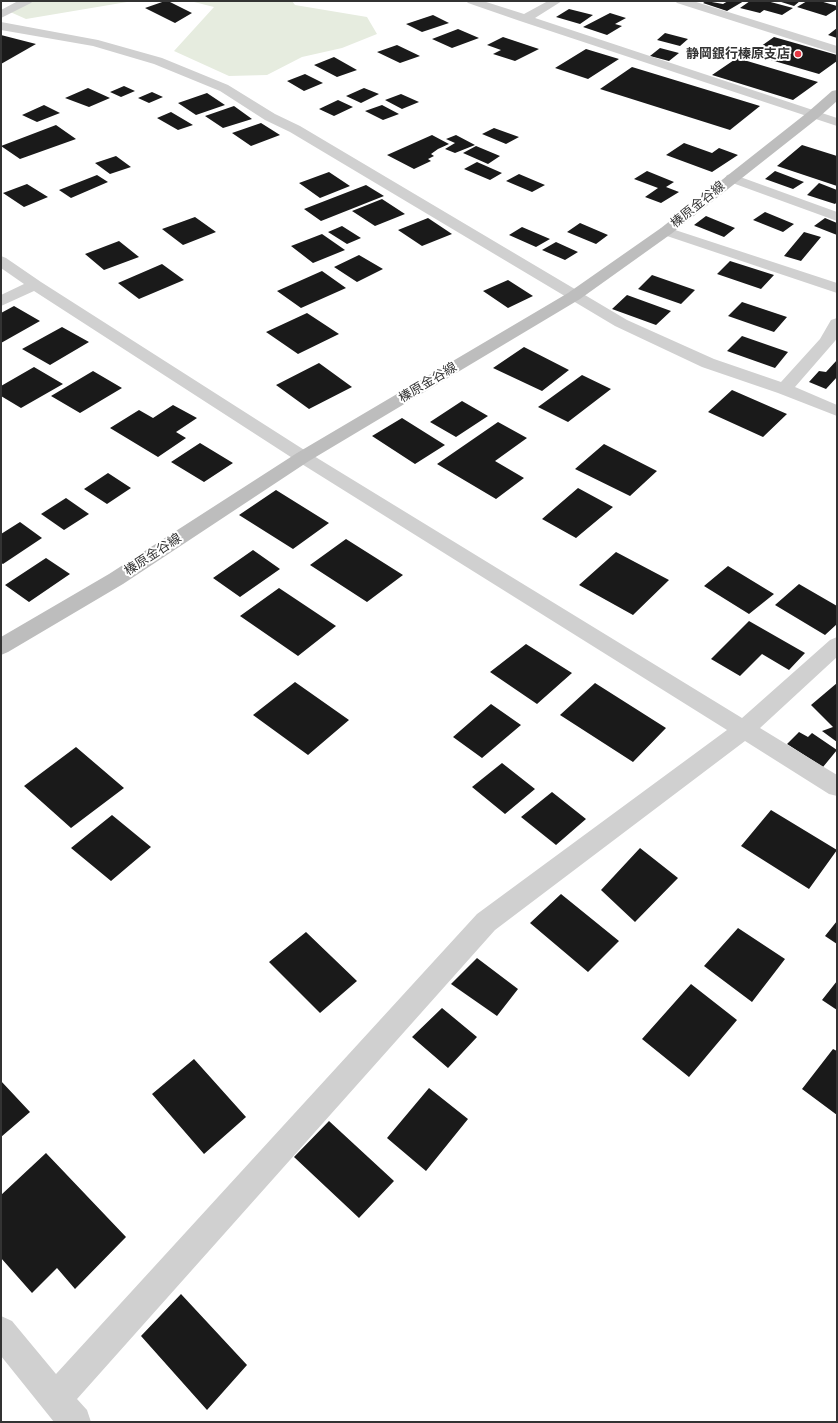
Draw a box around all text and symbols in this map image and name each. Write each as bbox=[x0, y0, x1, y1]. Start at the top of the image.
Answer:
place label: 静岡銀行榛原支店 bbox=[686, 46, 790, 62]
marker: 静岡銀行榛原支店 bbox=[793, 49, 803, 59]
street label: 榛原金谷線 bbox=[668, 178, 728, 232]
street label: 榛原金谷線 bbox=[396, 360, 460, 406]
street label: 榛原金谷線 bbox=[121, 531, 185, 579]

